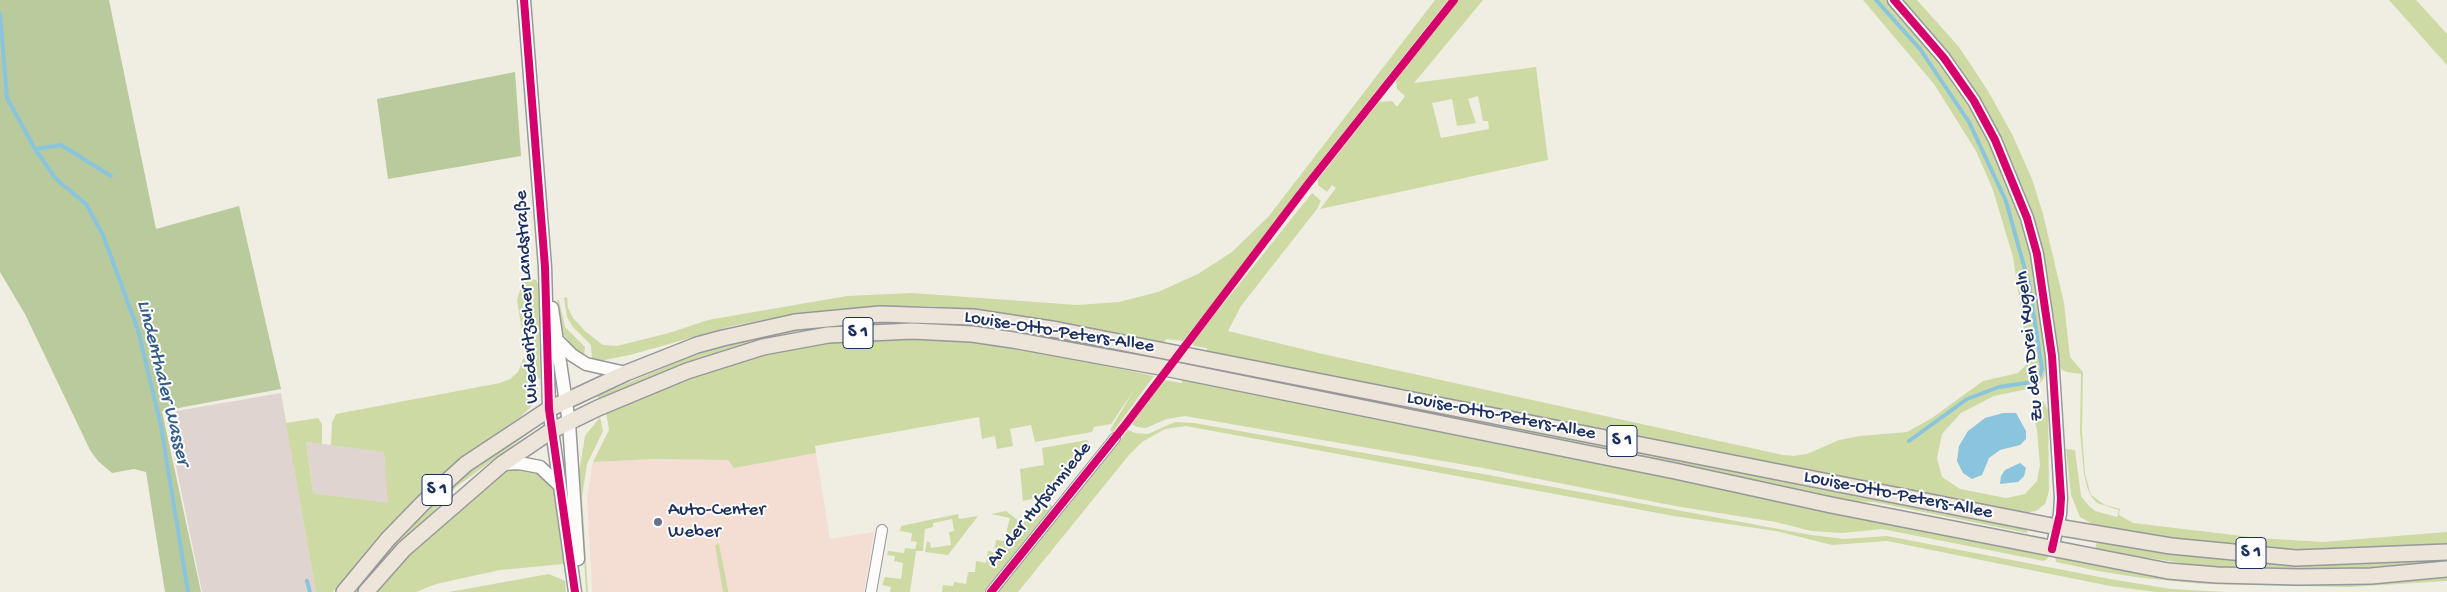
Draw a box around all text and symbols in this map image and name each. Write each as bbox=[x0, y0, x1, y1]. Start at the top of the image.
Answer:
street label: Wiederitzscher Landstraße bbox=[511, 190, 545, 404]
street label: Zu den Drei Kugeln bbox=[2012, 270, 2050, 422]
water label: Lindenthaler Wasser bbox=[130, 298, 194, 468]
street label: Louise-Otto-Peters-Allee bbox=[962, 307, 1156, 359]
road number: S 1 bbox=[843, 317, 873, 348]
street label: Louise-Otto-Peters-Allee bbox=[1405, 387, 1597, 447]
road number: S 1 bbox=[1607, 426, 1637, 456]
street label: An der Hufschmiede bbox=[983, 438, 1097, 572]
street label: Louise-Otto-Peters-Allee bbox=[1802, 466, 1994, 526]
road number: S 1 bbox=[422, 474, 452, 506]
place label: Auto-Center Weber bbox=[668, 500, 765, 544]
marker: Auto-Center Weber bbox=[652, 516, 664, 528]
road number: S 1 bbox=[2236, 538, 2266, 568]

